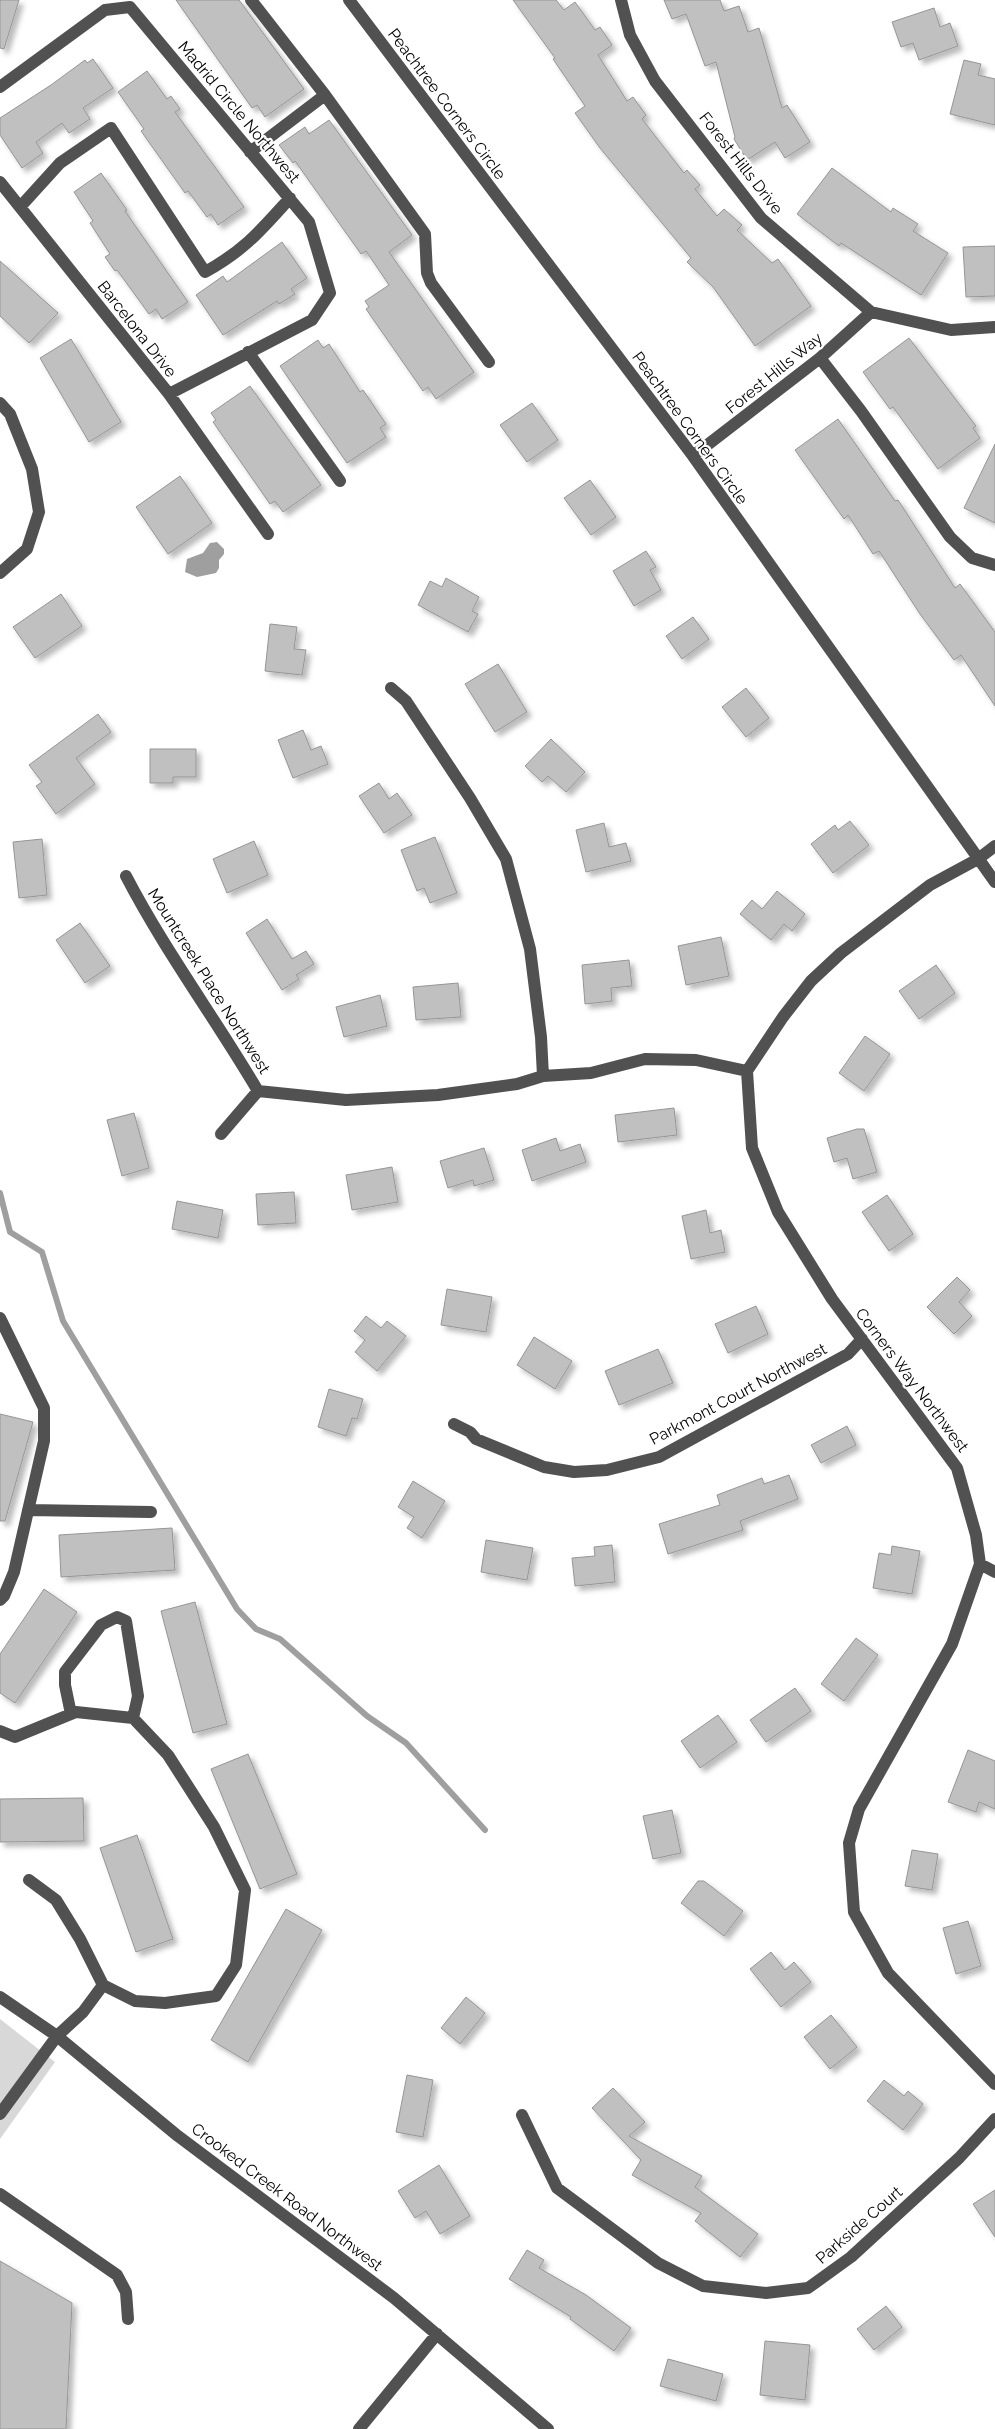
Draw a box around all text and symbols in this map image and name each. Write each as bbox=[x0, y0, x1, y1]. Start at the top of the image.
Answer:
street label: Peachtree Corners Circle bbox=[384, 25, 510, 183]
street label: Madrid Circle Northwest bbox=[174, 37, 304, 187]
street label: Forest Hills Drive bbox=[695, 108, 787, 218]
street label: Barcelona Drive bbox=[93, 277, 181, 381]
street label: Forest Hills Way bbox=[722, 328, 826, 418]
street label: Peachtree Corners Circle bbox=[628, 348, 752, 508]
street label: Mountcreek Place Northwest bbox=[144, 885, 274, 1078]
street label: Corners Way Northwest bbox=[852, 1304, 973, 1456]
street label: Parkmont Court Northwest bbox=[646, 1339, 830, 1449]
street label: Crooked Creek Road Northwest bbox=[188, 2119, 387, 2275]
street label: Parkside Court bbox=[812, 2182, 907, 2268]

